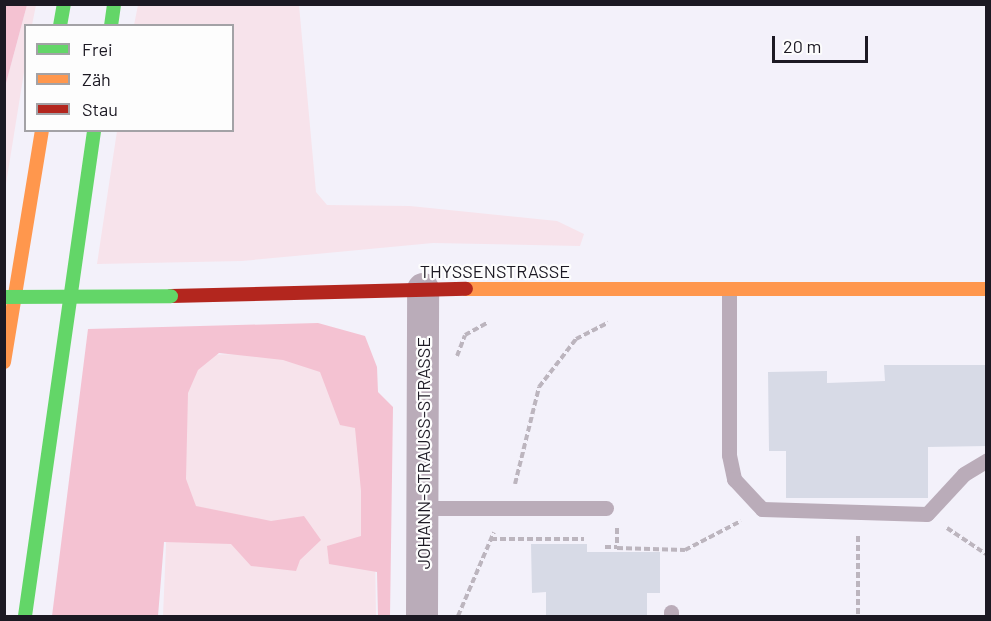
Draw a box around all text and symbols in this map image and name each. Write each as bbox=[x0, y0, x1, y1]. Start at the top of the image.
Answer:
legend bbox=[24, 24, 234, 132]
scale bar bbox=[775, 24, 871, 62]
text: 20 m bbox=[783, 35, 821, 57]
text: Frei bbox=[82, 38, 113, 60]
text: Zäh bbox=[82, 68, 111, 90]
text: Stau bbox=[82, 98, 118, 120]
street label: THYSSENSTRASSE bbox=[420, 260, 570, 282]
street label: JOHANN-STRAUSS-STRASSE bbox=[412, 337, 434, 569]

